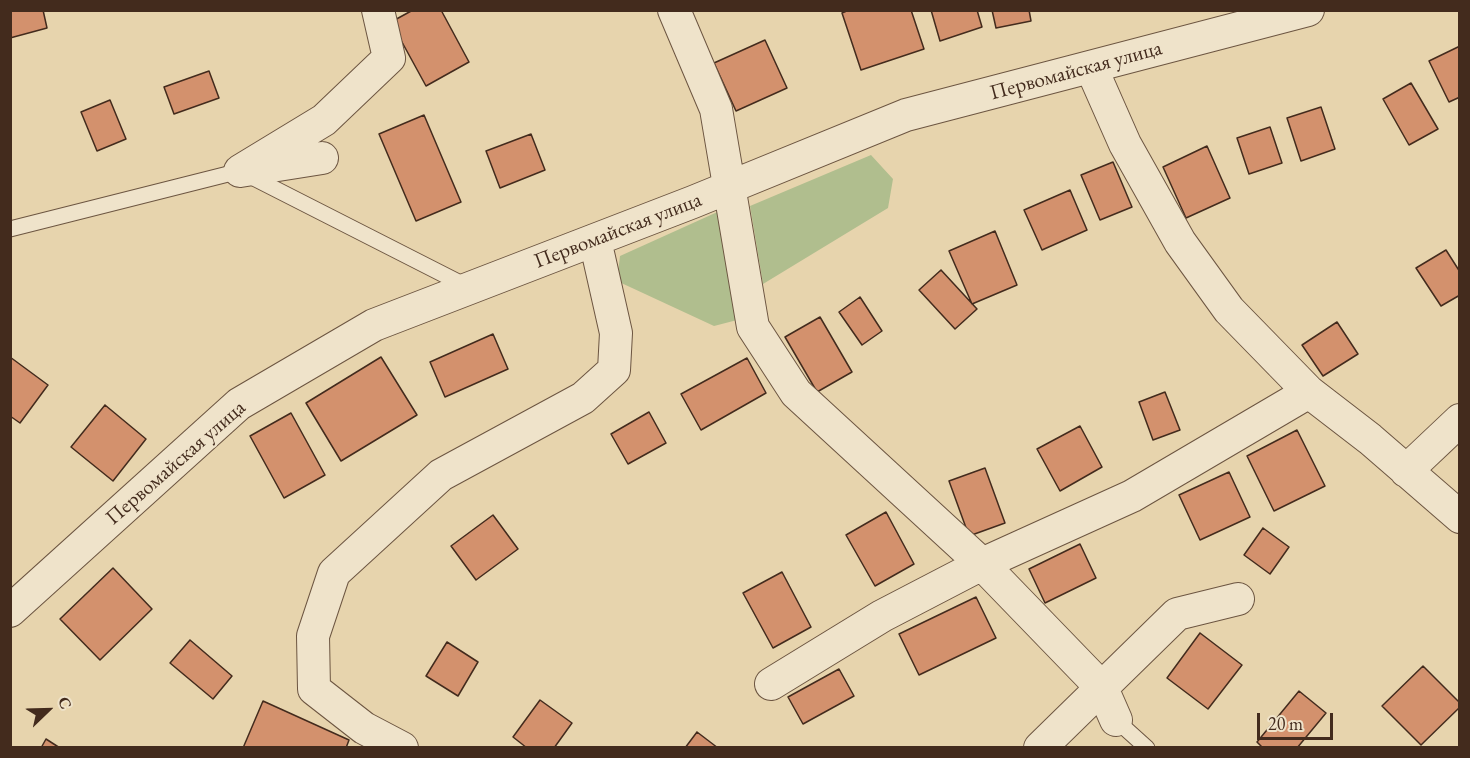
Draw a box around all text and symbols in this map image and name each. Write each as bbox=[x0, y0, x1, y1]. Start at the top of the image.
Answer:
street label: Первомайская улица bbox=[987, 36, 1165, 106]
street label: Первомайская улица bbox=[531, 188, 705, 274]
street label: Первомайская улица bbox=[101, 395, 251, 531]
north arrow bbox=[18, 680, 78, 740]
text: С bbox=[53, 693, 77, 712]
scale bar bbox=[1260, 701, 1336, 739]
text: 20 m bbox=[1268, 712, 1303, 735]

